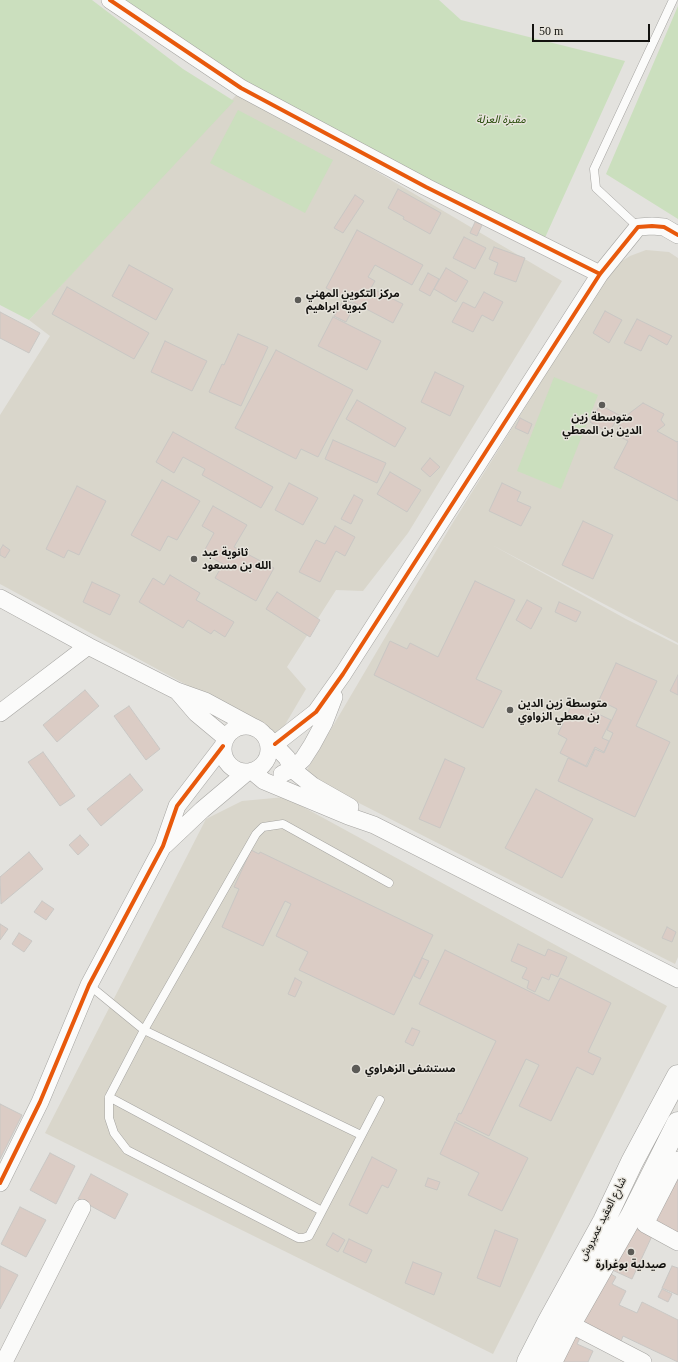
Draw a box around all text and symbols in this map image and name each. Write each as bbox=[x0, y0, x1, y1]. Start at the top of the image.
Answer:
scale bar bbox=[534, 16, 652, 42]
text: 50 m bbox=[539, 24, 563, 38]
park label: مقبرة العزلة bbox=[476, 113, 526, 127]
place label: مركز التكوين المهني كبوية ابراهيم bbox=[306, 287, 400, 313]
marker: مركز التكوين المهني كبوية ابراهيم bbox=[293, 295, 303, 305]
marker: متوسطة زين الدين بن المعطي bbox=[597, 400, 607, 410]
place label: متوسطة زين الدين بن المعطي bbox=[562, 411, 642, 437]
place label: ثانوية عبد الله بن مسعود bbox=[202, 546, 271, 572]
marker: ثانوية عبد الله بن مسعود bbox=[189, 554, 199, 564]
place label: متوسطة زين الدين بن معطي الزواوي bbox=[518, 697, 607, 723]
marker: متوسطة زين الدين بن معطي الزواوي bbox=[505, 705, 515, 715]
place label: مستشفى الزهراوي bbox=[365, 1062, 456, 1076]
marker: مستشفى الزهراوي bbox=[350, 1063, 362, 1075]
street label: شارع العقيد عميروش bbox=[576, 1175, 630, 1263]
marker: صيدلية بوغرارة bbox=[626, 1247, 636, 1257]
place label: صيدلية بوغرارة bbox=[596, 1258, 666, 1272]

